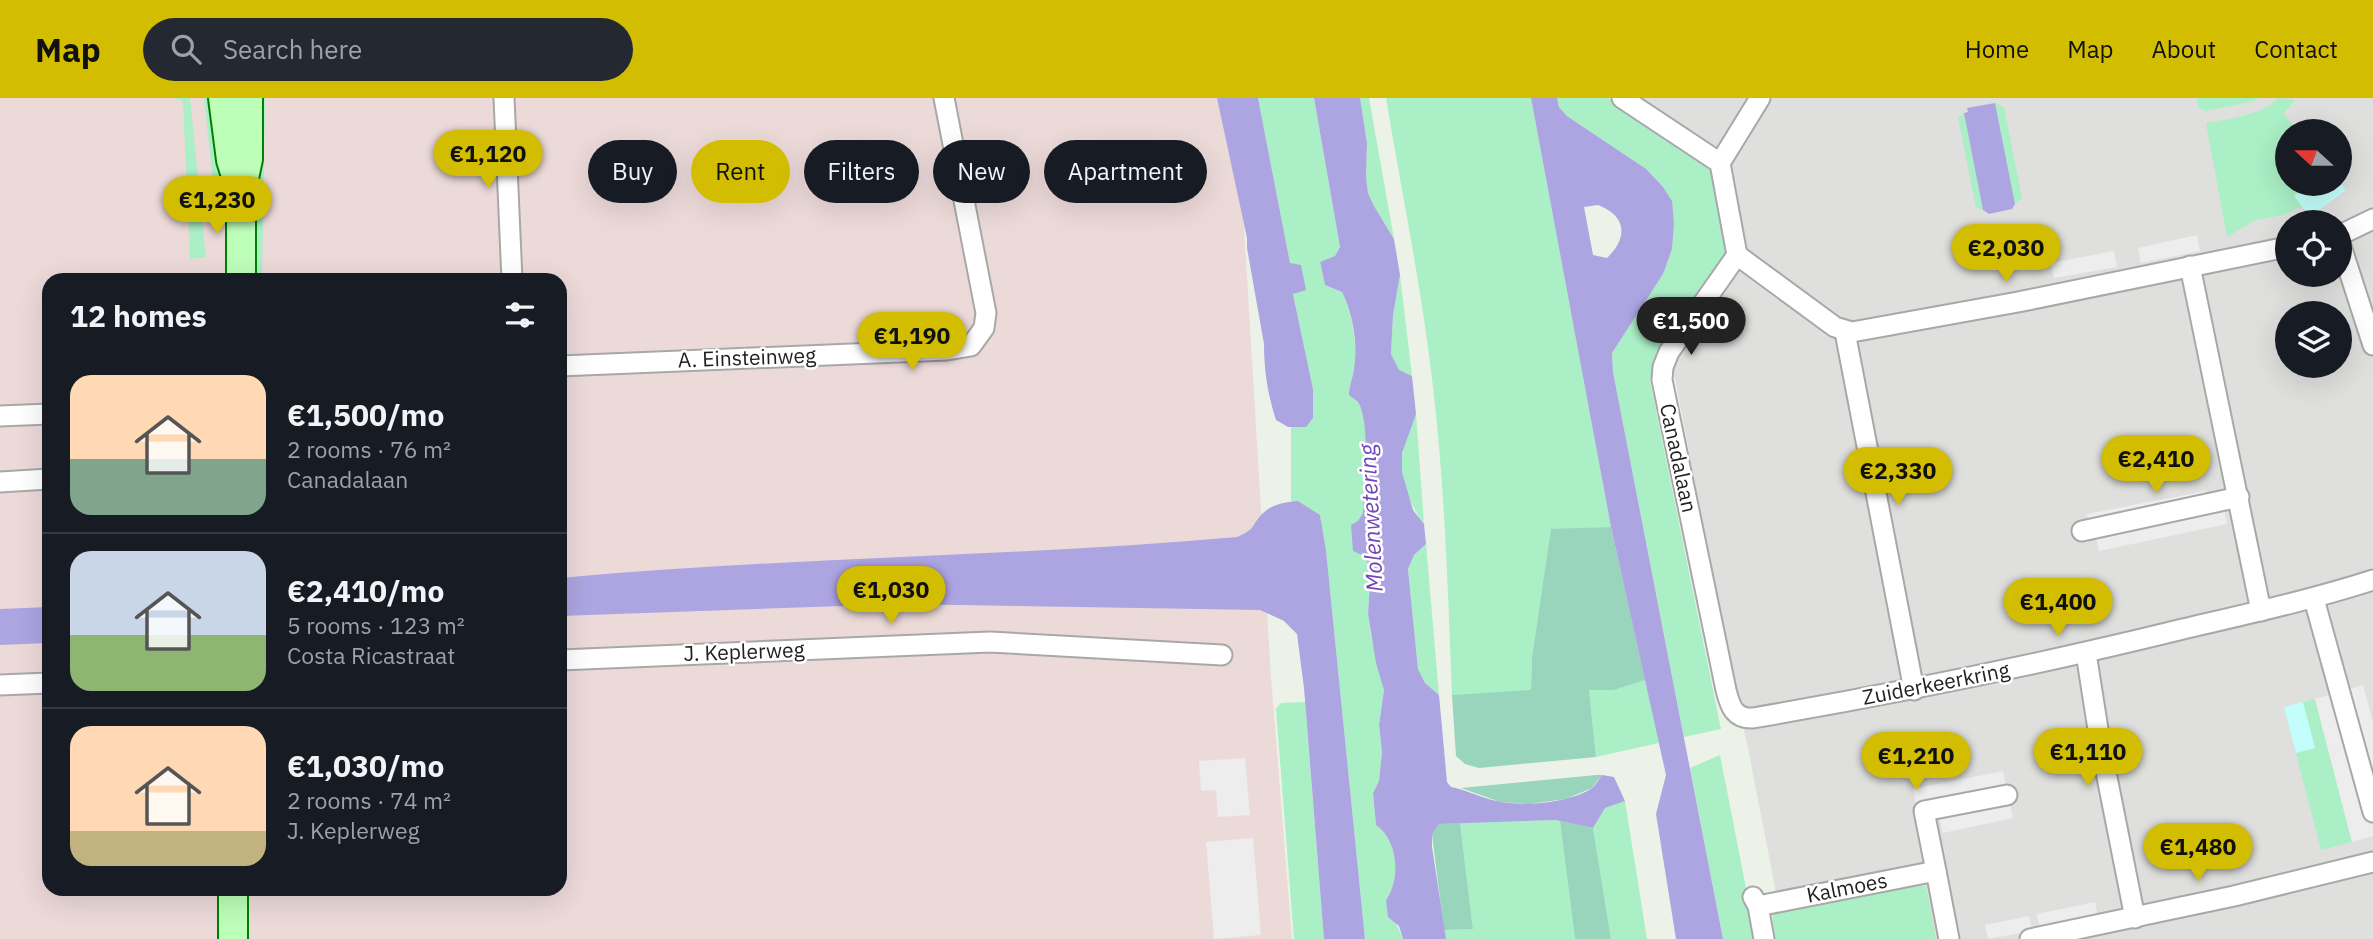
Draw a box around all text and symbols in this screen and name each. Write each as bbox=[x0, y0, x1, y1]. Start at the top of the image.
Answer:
search box bbox=[143, 18, 633, 81]
text: Map bbox=[35, 28, 101, 71]
icon: search bbox=[167, 30, 205, 68]
text: Search here bbox=[223, 32, 362, 66]
text: Home bbox=[1965, 33, 2029, 65]
text: Map bbox=[2067, 33, 2113, 65]
text: About bbox=[2151, 33, 2216, 65]
text: Contact bbox=[2254, 33, 2338, 65]
north arrow bbox=[2275, 119, 2352, 196]
map controls bbox=[2275, 119, 2352, 378]
pin: €1,120 bbox=[431, 130, 545, 190]
text: €1,120 bbox=[450, 138, 526, 168]
chip: Buy bbox=[588, 140, 677, 203]
chip: Rent bbox=[691, 140, 790, 203]
chip: Filters bbox=[804, 140, 919, 203]
chip: New bbox=[933, 140, 1030, 203]
chip: Apartment bbox=[1044, 140, 1207, 203]
pin: €1,230 bbox=[160, 176, 274, 236]
text: €1,230 bbox=[179, 184, 255, 214]
button: locate bbox=[2275, 210, 2352, 287]
pin: €2,030 bbox=[1949, 225, 2063, 284]
text: €2,030 bbox=[1968, 232, 2044, 262]
text: 12 homes bbox=[70, 296, 207, 335]
icon: filters bbox=[501, 296, 539, 334]
pin: €1,500 bbox=[1634, 298, 1748, 357]
button: layers bbox=[2275, 301, 2352, 378]
text: €1,500 bbox=[1653, 305, 1729, 335]
pin: €1,190 bbox=[855, 313, 969, 372]
text: €1,190 bbox=[874, 320, 950, 350]
street label: A. Einsteinweg bbox=[677, 341, 817, 373]
text: €1,500/mo bbox=[287, 395, 444, 434]
street label: Canadalaan bbox=[1654, 401, 1704, 515]
icon: home bbox=[126, 403, 210, 487]
text: 2 rooms · 76 m² bbox=[287, 434, 451, 464]
pin: €2,410 bbox=[2099, 436, 2213, 495]
water label: Molenwetering bbox=[1351, 442, 1389, 593]
text: €2,410 bbox=[2118, 443, 2194, 473]
pin: €2,330 bbox=[1841, 448, 1955, 507]
text: €2,330 bbox=[1860, 455, 1936, 485]
text: Canadalaan bbox=[287, 464, 408, 494]
pin: €1,030 bbox=[834, 566, 948, 626]
text: €2,410/mo bbox=[287, 571, 444, 610]
text: €1,030 bbox=[853, 574, 929, 604]
pin: €1,400 bbox=[2001, 578, 2115, 638]
icon: home bbox=[126, 579, 210, 663]
text: €1,400 bbox=[2020, 586, 2096, 616]
text: 5 rooms · 123 m² bbox=[287, 610, 465, 640]
street label: J. Keplerweg bbox=[683, 635, 805, 667]
text: Costa Ricastraat bbox=[287, 640, 455, 670]
street label: Zuiderkeerkring bbox=[1860, 655, 2012, 711]
pin: €1,110 bbox=[2031, 728, 2145, 788]
pin: €1,210 bbox=[1859, 732, 1973, 792]
text: €1,110 bbox=[2050, 736, 2126, 766]
text: €1,210 bbox=[1878, 740, 1954, 770]
text: €1,030/mo bbox=[287, 746, 444, 785]
icon: home bbox=[126, 754, 210, 838]
text: 2 rooms · 74 m² bbox=[287, 785, 451, 815]
text: J. Keplerweg bbox=[287, 815, 420, 845]
pin: €1,480 bbox=[2141, 824, 2255, 883]
text: €1,480 bbox=[2160, 831, 2236, 861]
street label: Kalmoes bbox=[1804, 865, 1890, 909]

